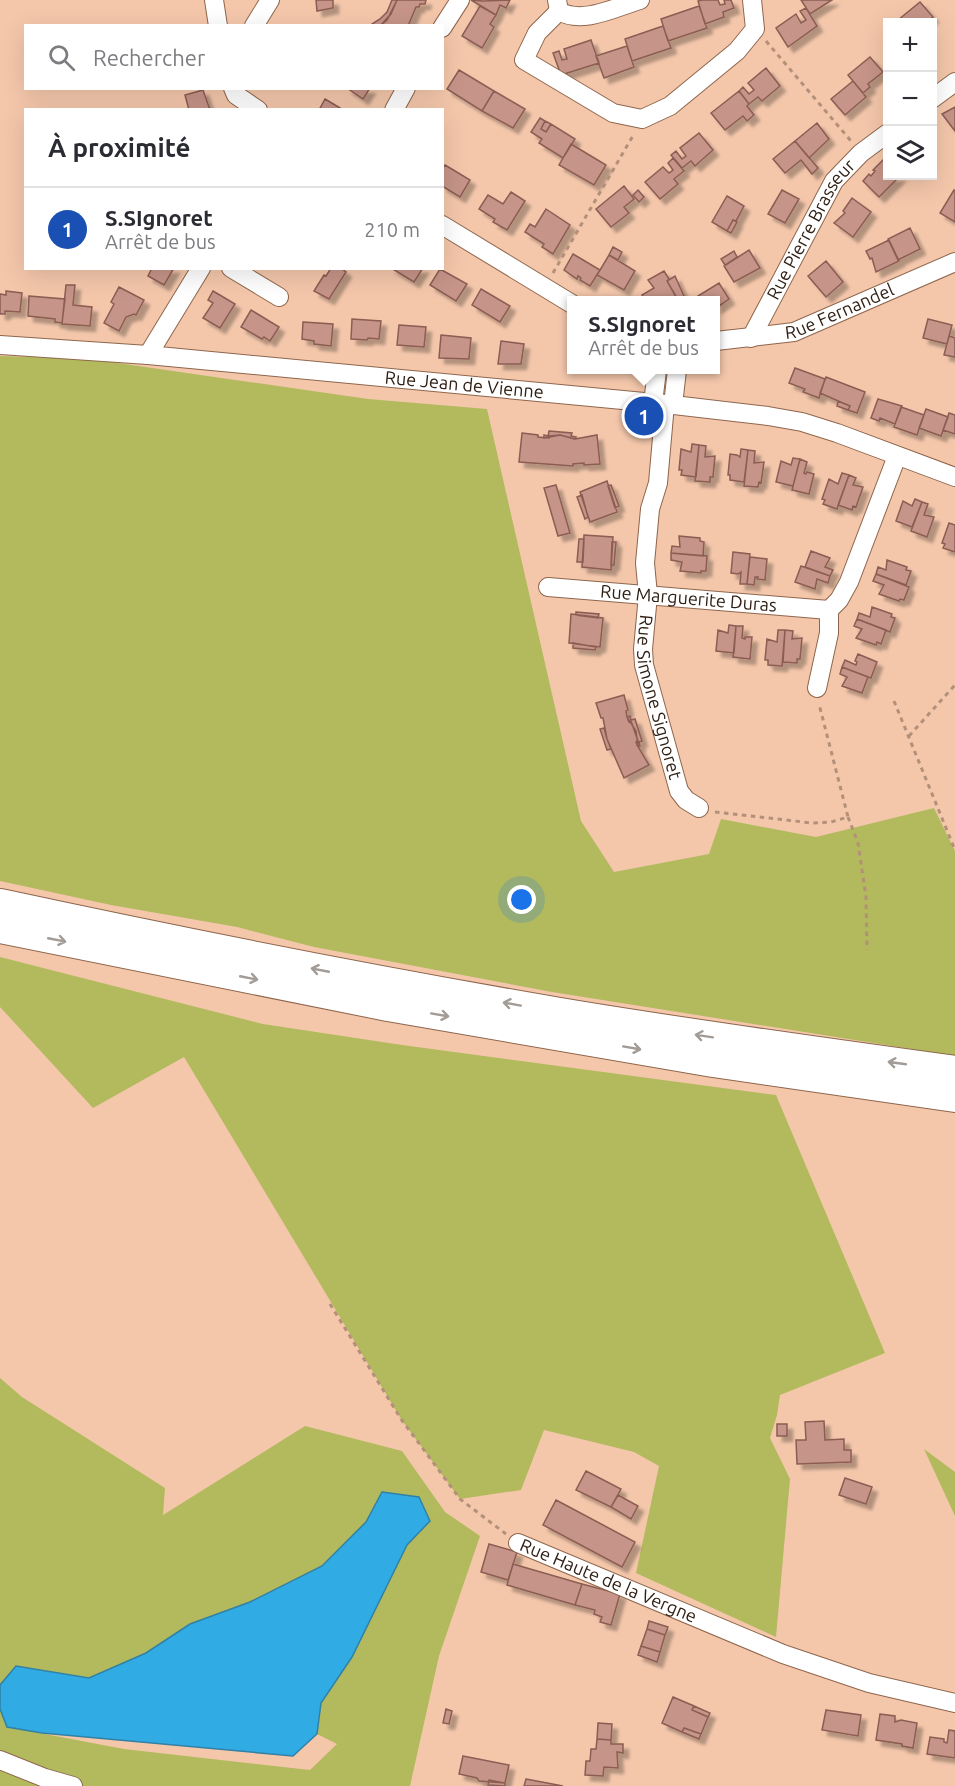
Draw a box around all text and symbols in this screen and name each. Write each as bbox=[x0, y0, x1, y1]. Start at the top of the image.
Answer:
map controls bbox=[883, 18, 937, 180]
button: + bbox=[883, 18, 937, 72]
search box bbox=[24, 24, 444, 90]
icon: search bbox=[45, 41, 78, 74]
text: Rechercher bbox=[93, 45, 205, 70]
button: − bbox=[883, 72, 937, 126]
button: layers bbox=[883, 126, 937, 180]
text: À proximité bbox=[48, 133, 190, 162]
street label: Rue Pierre Brasseur bbox=[762, 155, 858, 303]
text: S.SIgnoret bbox=[105, 205, 213, 230]
text: 1 bbox=[62, 218, 73, 241]
text: 210 m bbox=[364, 218, 420, 241]
text: Arrêt de bus bbox=[105, 230, 216, 253]
street label: Rue Fernandel bbox=[784, 279, 897, 342]
popup bbox=[567, 296, 720, 374]
text: S.SIgnoret bbox=[588, 311, 696, 336]
text: Arrêt de bus bbox=[588, 336, 699, 359]
street label: Rue Jean de Vienne bbox=[384, 366, 545, 401]
pin: 1 bbox=[624, 394, 664, 438]
street label: Rue Marguerite Duras bbox=[600, 580, 778, 615]
street label: Rue Simone Signoret bbox=[634, 614, 686, 781]
your location bbox=[507, 885, 536, 914]
one-way arrow bbox=[47, 935, 67, 946]
one-way arrow bbox=[310, 964, 330, 975]
one-way arrow bbox=[238, 973, 258, 984]
one-way arrow bbox=[502, 999, 522, 1010]
one-way arrow bbox=[430, 1009, 449, 1020]
one-way arrow bbox=[695, 1030, 714, 1041]
one-way arrow bbox=[622, 1043, 642, 1054]
one-way arrow bbox=[888, 1058, 907, 1069]
street label: Rue Haute de la Vergne bbox=[517, 1534, 700, 1626]

